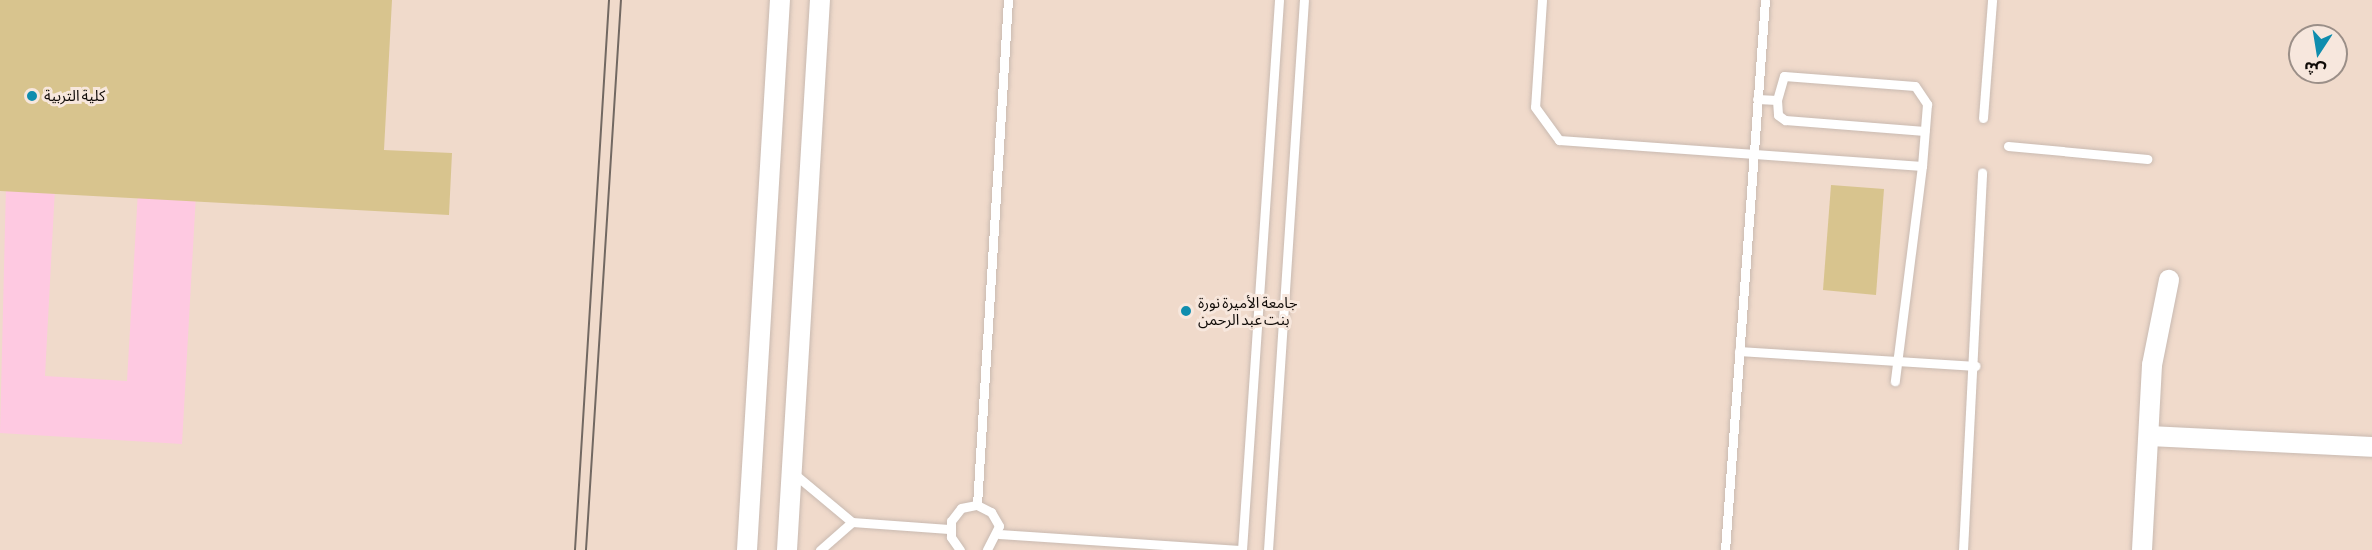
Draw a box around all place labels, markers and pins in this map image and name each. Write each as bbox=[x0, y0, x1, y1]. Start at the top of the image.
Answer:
place label: كلية التربية bbox=[44, 87, 105, 105]
marker: كلية التربية bbox=[25, 89, 39, 103]
place label: جامعة الأميرة نورة بنت عبد الرحمن bbox=[1198, 293, 1298, 328]
marker: جامعة الأميرة نورة بنت عبد الرحمن bbox=[1179, 304, 1193, 318]

